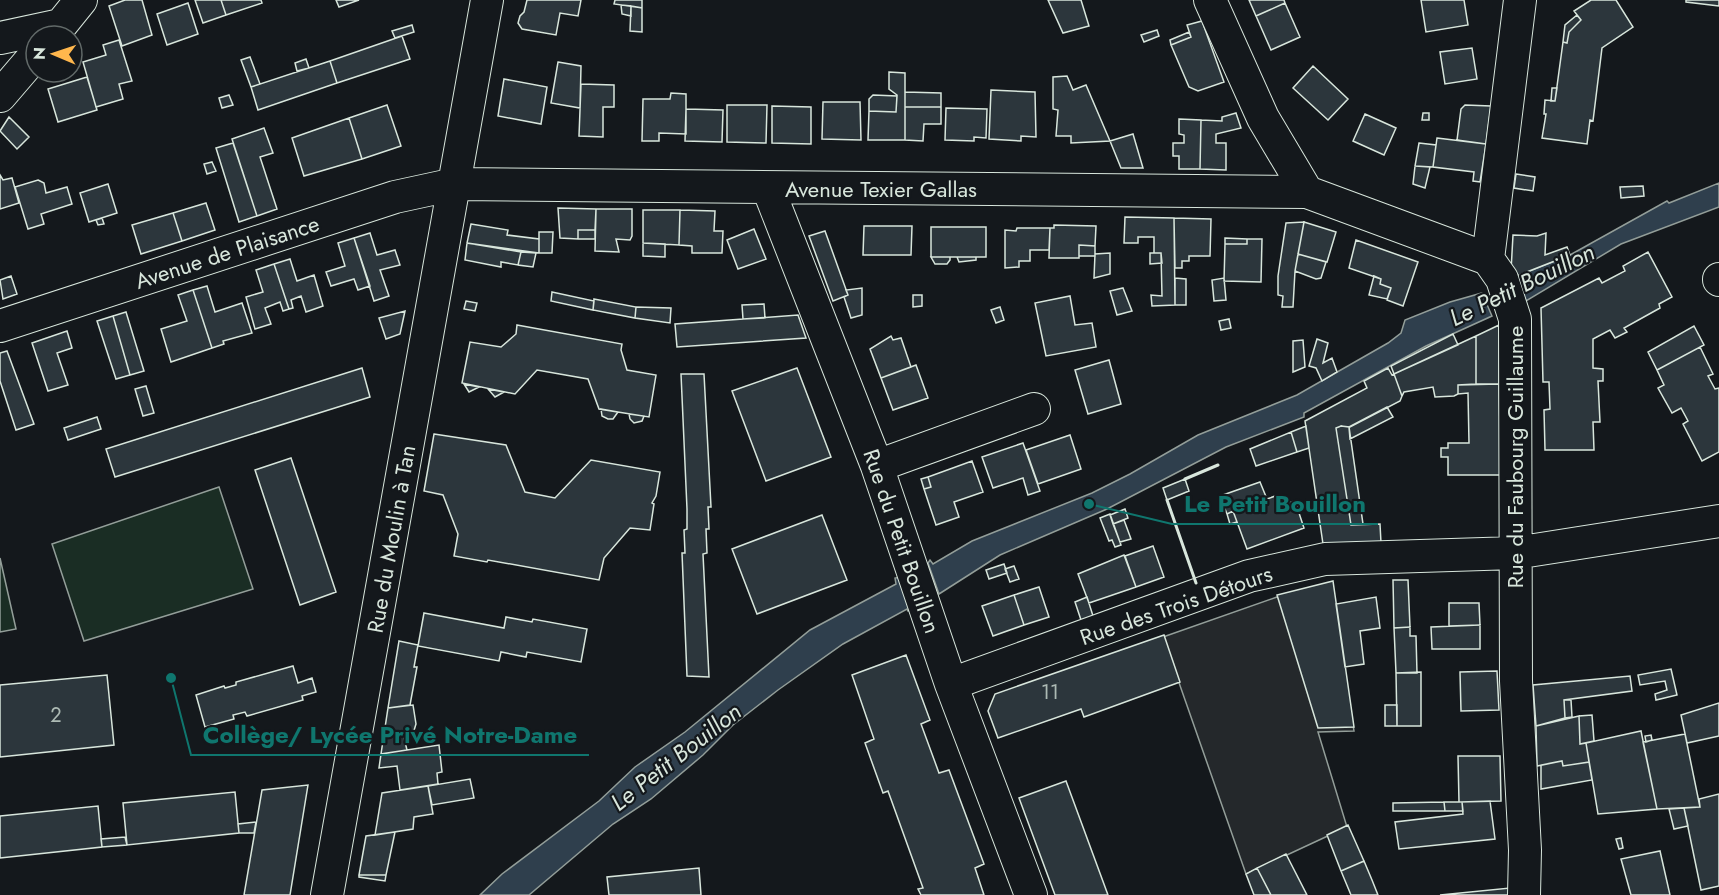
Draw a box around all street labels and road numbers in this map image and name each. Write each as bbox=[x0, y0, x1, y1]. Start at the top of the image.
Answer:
street label: Avenue Texier Gallas bbox=[785, 173, 977, 205]
street label: Avenue de Plaisance bbox=[131, 207, 323, 297]
street label: Rue du Faubourg Guillaume bbox=[1499, 326, 1531, 588]
street label: Rue du Moulin à Tan bbox=[359, 443, 423, 635]
street label: Rue du Petit Bouillon bbox=[855, 444, 949, 638]
street label: Rue des Trois Détours bbox=[1075, 557, 1277, 653]

